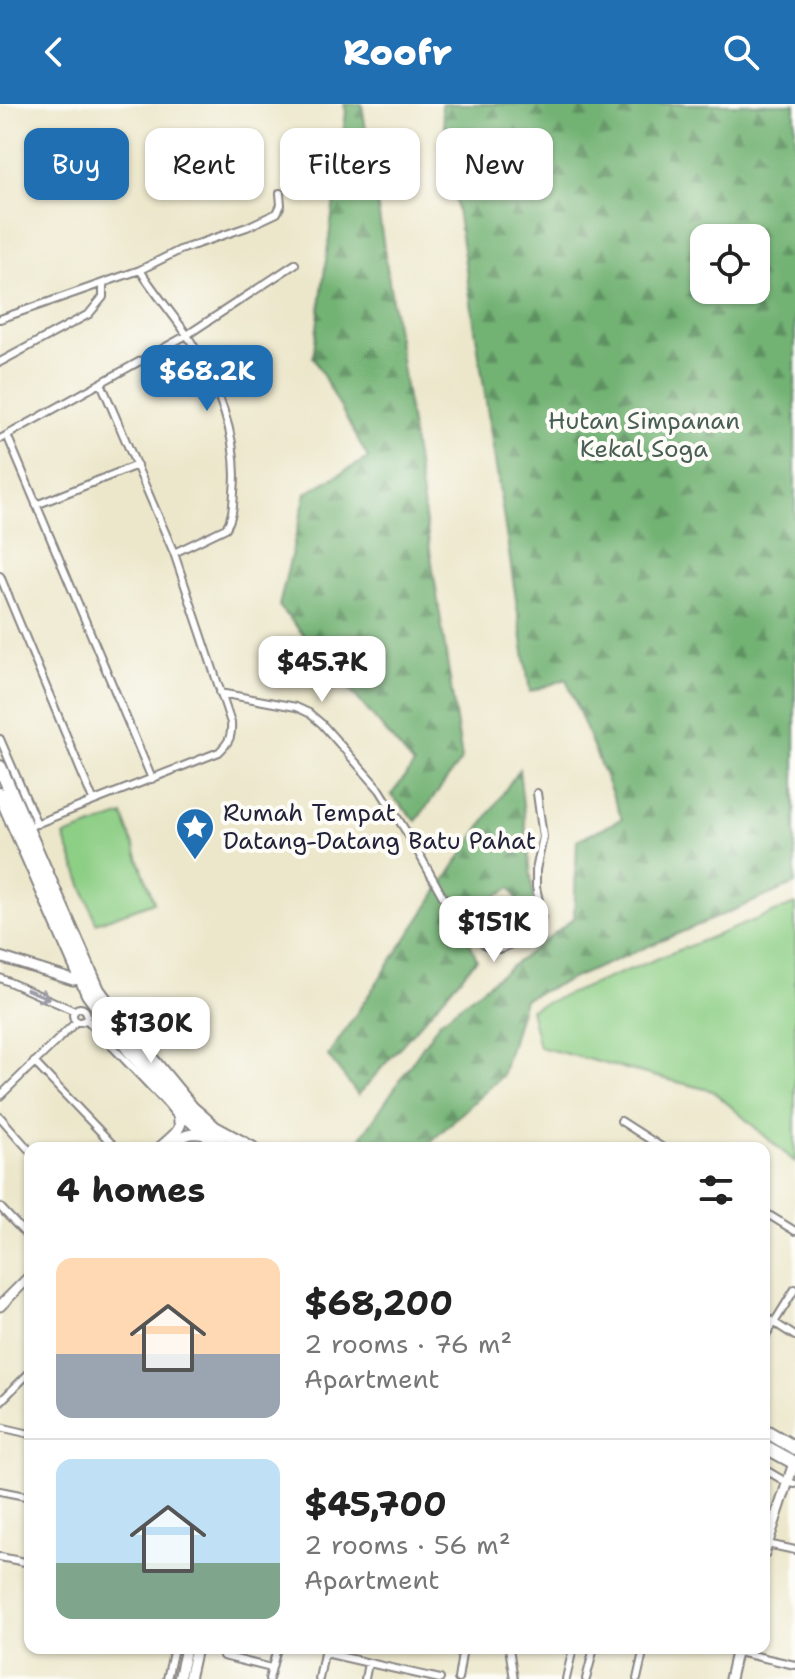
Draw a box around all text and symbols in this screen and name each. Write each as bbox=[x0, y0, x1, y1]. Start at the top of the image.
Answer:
text: Roofr bbox=[343, 28, 452, 77]
icon: back bbox=[32, 30, 76, 74]
icon: search bbox=[719, 30, 763, 74]
chip: Buy bbox=[24, 128, 129, 200]
chip: Rent bbox=[145, 128, 264, 200]
chip: Filters bbox=[280, 128, 420, 200]
chip: New bbox=[436, 128, 553, 200]
map controls bbox=[690, 224, 770, 304]
button: locate bbox=[690, 224, 770, 304]
pin: $68.2K bbox=[142, 345, 272, 413]
text: $68.2K bbox=[159, 353, 255, 388]
park label: Hutan Simpanan Kekal Soga bbox=[548, 405, 740, 465]
pin: $45.7K bbox=[257, 636, 387, 704]
text: $45.7K bbox=[277, 644, 367, 679]
place label: Rumah Tempat Datang-Datang Batu Pahat bbox=[223, 797, 536, 857]
place icon: Rumah Tempat Datang-Datang Batu Pahat bbox=[174, 806, 216, 861]
pin: $151K bbox=[438, 896, 550, 964]
text: $151K bbox=[457, 904, 531, 939]
one-way arrow bbox=[25, 987, 50, 1002]
pin: $130K bbox=[95, 997, 207, 1065]
text: $130K bbox=[110, 1005, 192, 1040]
text: 4 homes bbox=[56, 1167, 205, 1213]
icon: filters bbox=[694, 1168, 738, 1212]
text: $68,200 bbox=[304, 1280, 453, 1326]
icon: home bbox=[120, 1290, 216, 1386]
text: 2 rooms · 76 m² bbox=[304, 1326, 512, 1361]
text: Apartment bbox=[304, 1361, 440, 1396]
text: $45,700 bbox=[304, 1481, 447, 1527]
icon: home bbox=[120, 1491, 216, 1587]
text: 2 rooms · 56 m² bbox=[304, 1527, 511, 1562]
text: Apartment bbox=[304, 1562, 440, 1597]

